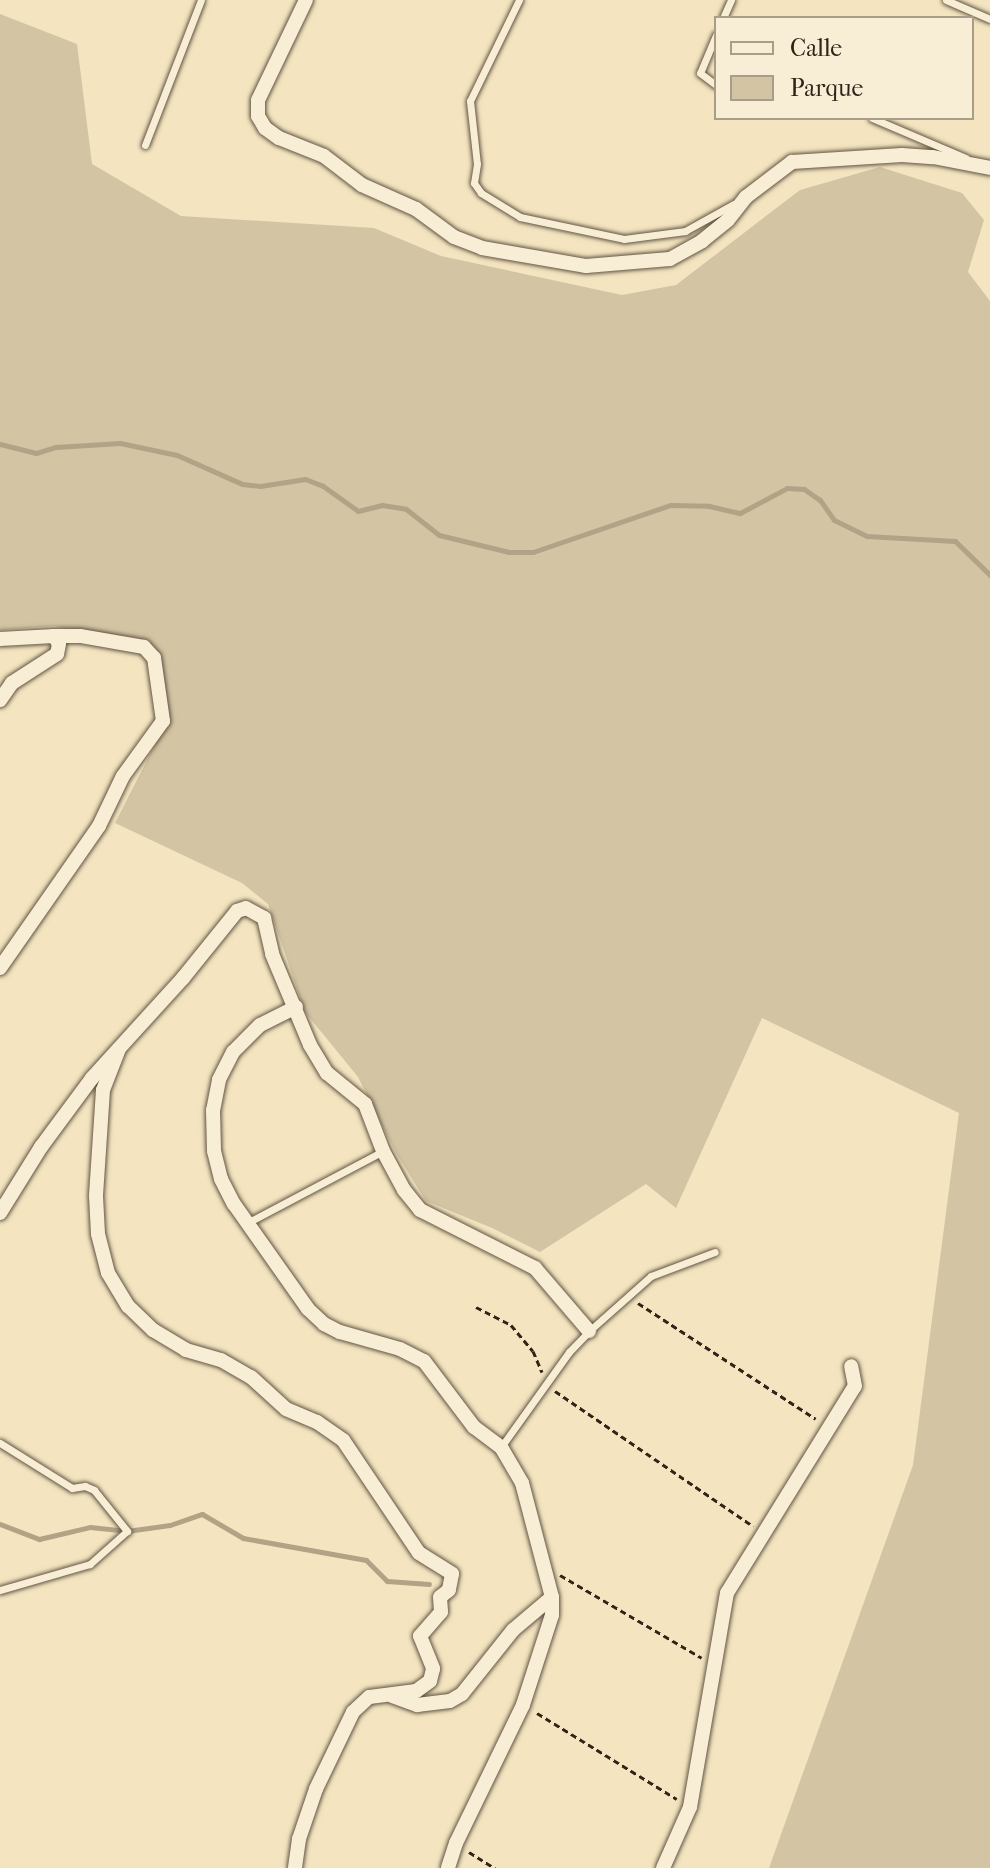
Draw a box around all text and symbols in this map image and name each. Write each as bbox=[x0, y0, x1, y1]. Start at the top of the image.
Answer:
legend bbox=[714, 16, 974, 120]
text: Calle bbox=[790, 34, 842, 62]
text: Parque bbox=[790, 74, 863, 102]

